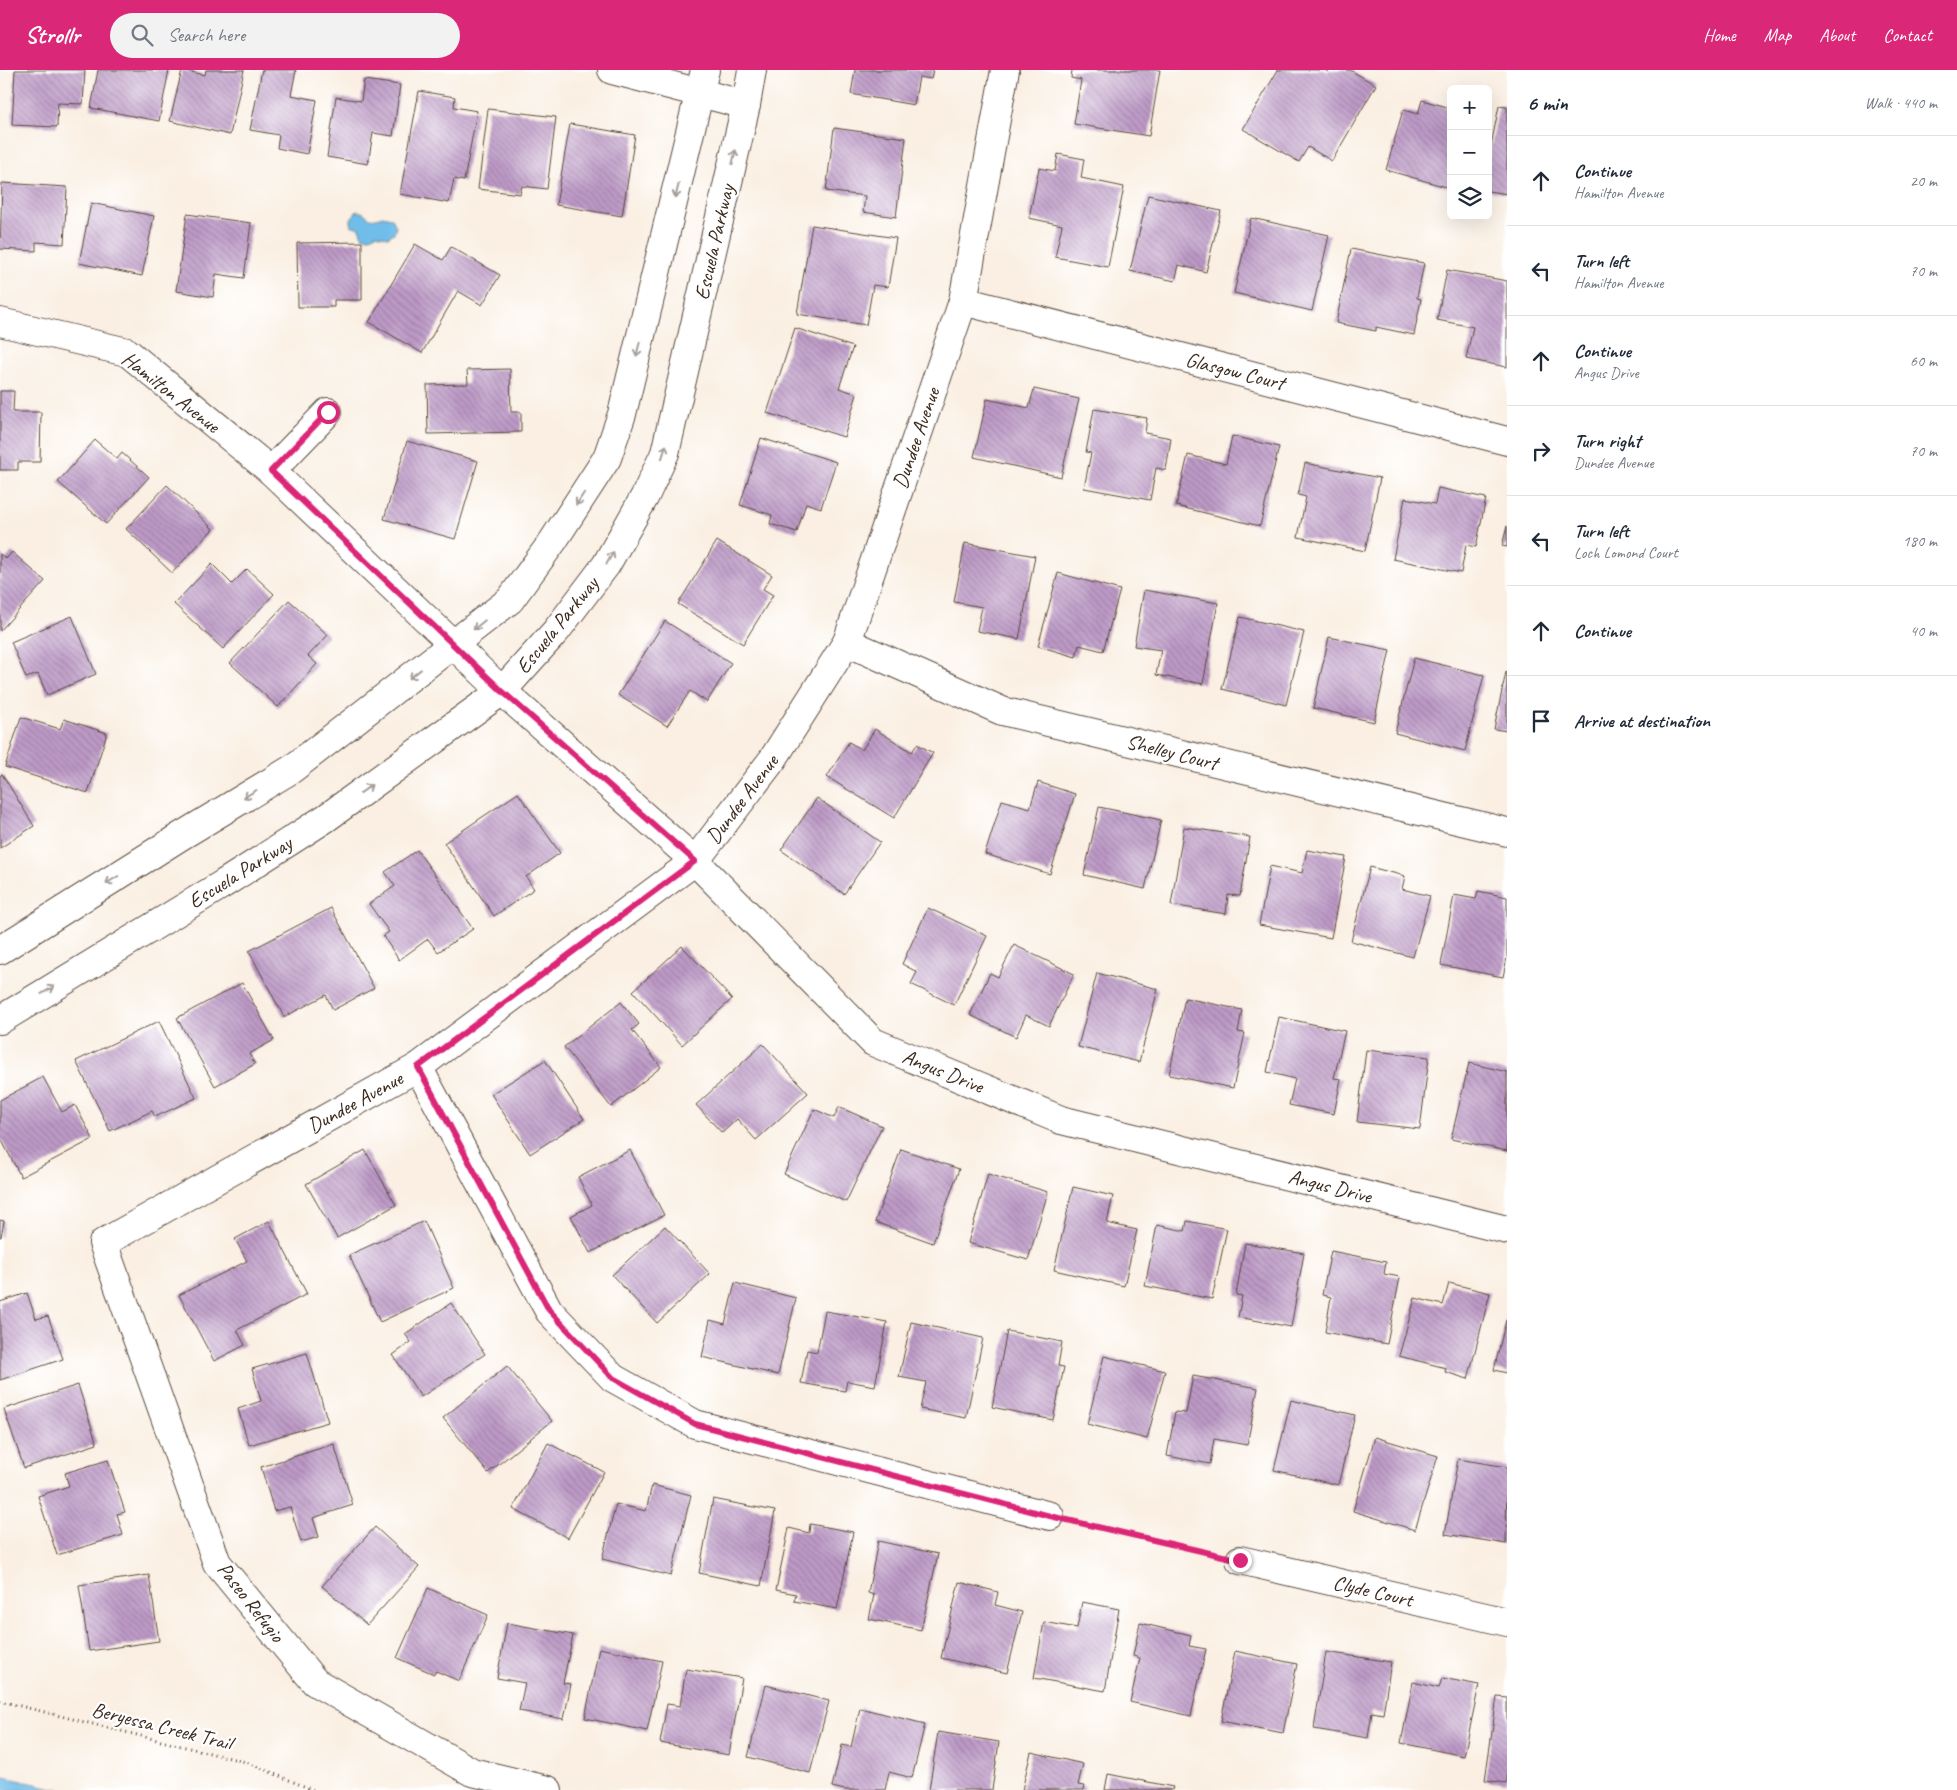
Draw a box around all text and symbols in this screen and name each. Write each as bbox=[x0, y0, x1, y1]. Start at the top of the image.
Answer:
search box bbox=[110, 13, 460, 58]
text: Strollr bbox=[25, 20, 80, 50]
icon: search bbox=[128, 21, 156, 49]
text: Search here bbox=[168, 23, 245, 47]
text: Home bbox=[1703, 24, 1736, 46]
text: Map bbox=[1764, 24, 1791, 46]
text: About bbox=[1819, 24, 1855, 46]
text: Contact bbox=[1883, 24, 1932, 46]
map controls bbox=[1447, 85, 1492, 220]
button: + bbox=[1447, 85, 1492, 130]
text: 6 min bbox=[1527, 90, 1568, 116]
text: Walk · 440 m bbox=[1865, 93, 1937, 113]
button: − bbox=[1447, 130, 1492, 175]
one-way arrow bbox=[730, 150, 739, 166]
text: Continue bbox=[1574, 159, 1631, 183]
icon: ahead bbox=[1527, 167, 1555, 195]
text: 20 m bbox=[1910, 171, 1937, 191]
button: layers bbox=[1447, 175, 1492, 220]
street label: Escuela Parkway bbox=[688, 180, 740, 302]
one-way arrow bbox=[671, 183, 681, 199]
text: Hamilton Avenue bbox=[1574, 183, 1664, 203]
text: Turn left bbox=[1574, 249, 1629, 273]
icon: left bbox=[1527, 257, 1555, 285]
text: 70 m bbox=[1910, 261, 1937, 281]
text: Hamilton Avenue bbox=[1574, 273, 1664, 293]
text: Continue bbox=[1574, 339, 1631, 363]
one-way arrow bbox=[633, 340, 642, 356]
street label: Hamilton Avenue bbox=[117, 346, 226, 439]
street label: Glasgow Court bbox=[1183, 346, 1290, 397]
icon: ahead bbox=[1527, 347, 1555, 375]
text: 60 m bbox=[1910, 351, 1937, 371]
text: Angus Drive bbox=[1574, 363, 1639, 383]
street label: Dundee Avenue bbox=[887, 383, 946, 492]
route start bbox=[317, 401, 340, 424]
text: Turn right bbox=[1574, 429, 1641, 453]
icon: right bbox=[1527, 437, 1555, 465]
text: 70 m bbox=[1910, 441, 1937, 461]
one-way arrow bbox=[660, 444, 670, 460]
text: Dundee Avenue bbox=[1574, 453, 1654, 473]
one-way arrow bbox=[575, 492, 585, 506]
text: Turn left bbox=[1574, 519, 1629, 543]
icon: left bbox=[1527, 527, 1555, 555]
text: 180 m bbox=[1903, 531, 1937, 551]
text: Loch Lomond Court bbox=[1574, 543, 1678, 563]
one-way arrow bbox=[605, 552, 615, 566]
street label: Escuela Parkway bbox=[510, 570, 605, 679]
icon: ahead bbox=[1527, 617, 1555, 645]
one-way arrow bbox=[473, 619, 486, 630]
text: Continue bbox=[1574, 619, 1631, 643]
text: 40 m bbox=[1910, 621, 1937, 641]
one-way arrow bbox=[409, 669, 422, 680]
icon: arrive bbox=[1527, 707, 1555, 735]
text: Arrive at destination bbox=[1574, 709, 1710, 733]
street label: Shelley Court bbox=[1124, 728, 1223, 777]
street label: Dundee Avenue bbox=[700, 748, 785, 849]
one-way arrow bbox=[359, 784, 373, 794]
one-way arrow bbox=[243, 790, 257, 800]
street label: Escuela Parkway bbox=[183, 829, 298, 914]
one-way arrow bbox=[105, 875, 119, 885]
one-way arrow bbox=[41, 985, 55, 995]
street label: Angus Drive bbox=[899, 1043, 988, 1099]
street label: Dundee Avenue bbox=[303, 1065, 408, 1139]
street label: Angus Drive bbox=[1286, 1163, 1375, 1209]
route end bbox=[1229, 1549, 1252, 1572]
street label: Paseo Refugio bbox=[212, 1557, 291, 1648]
street label: Clyde Court bbox=[1331, 1569, 1417, 1613]
street label: Beryessa Creek Trail bbox=[89, 1696, 238, 1757]

